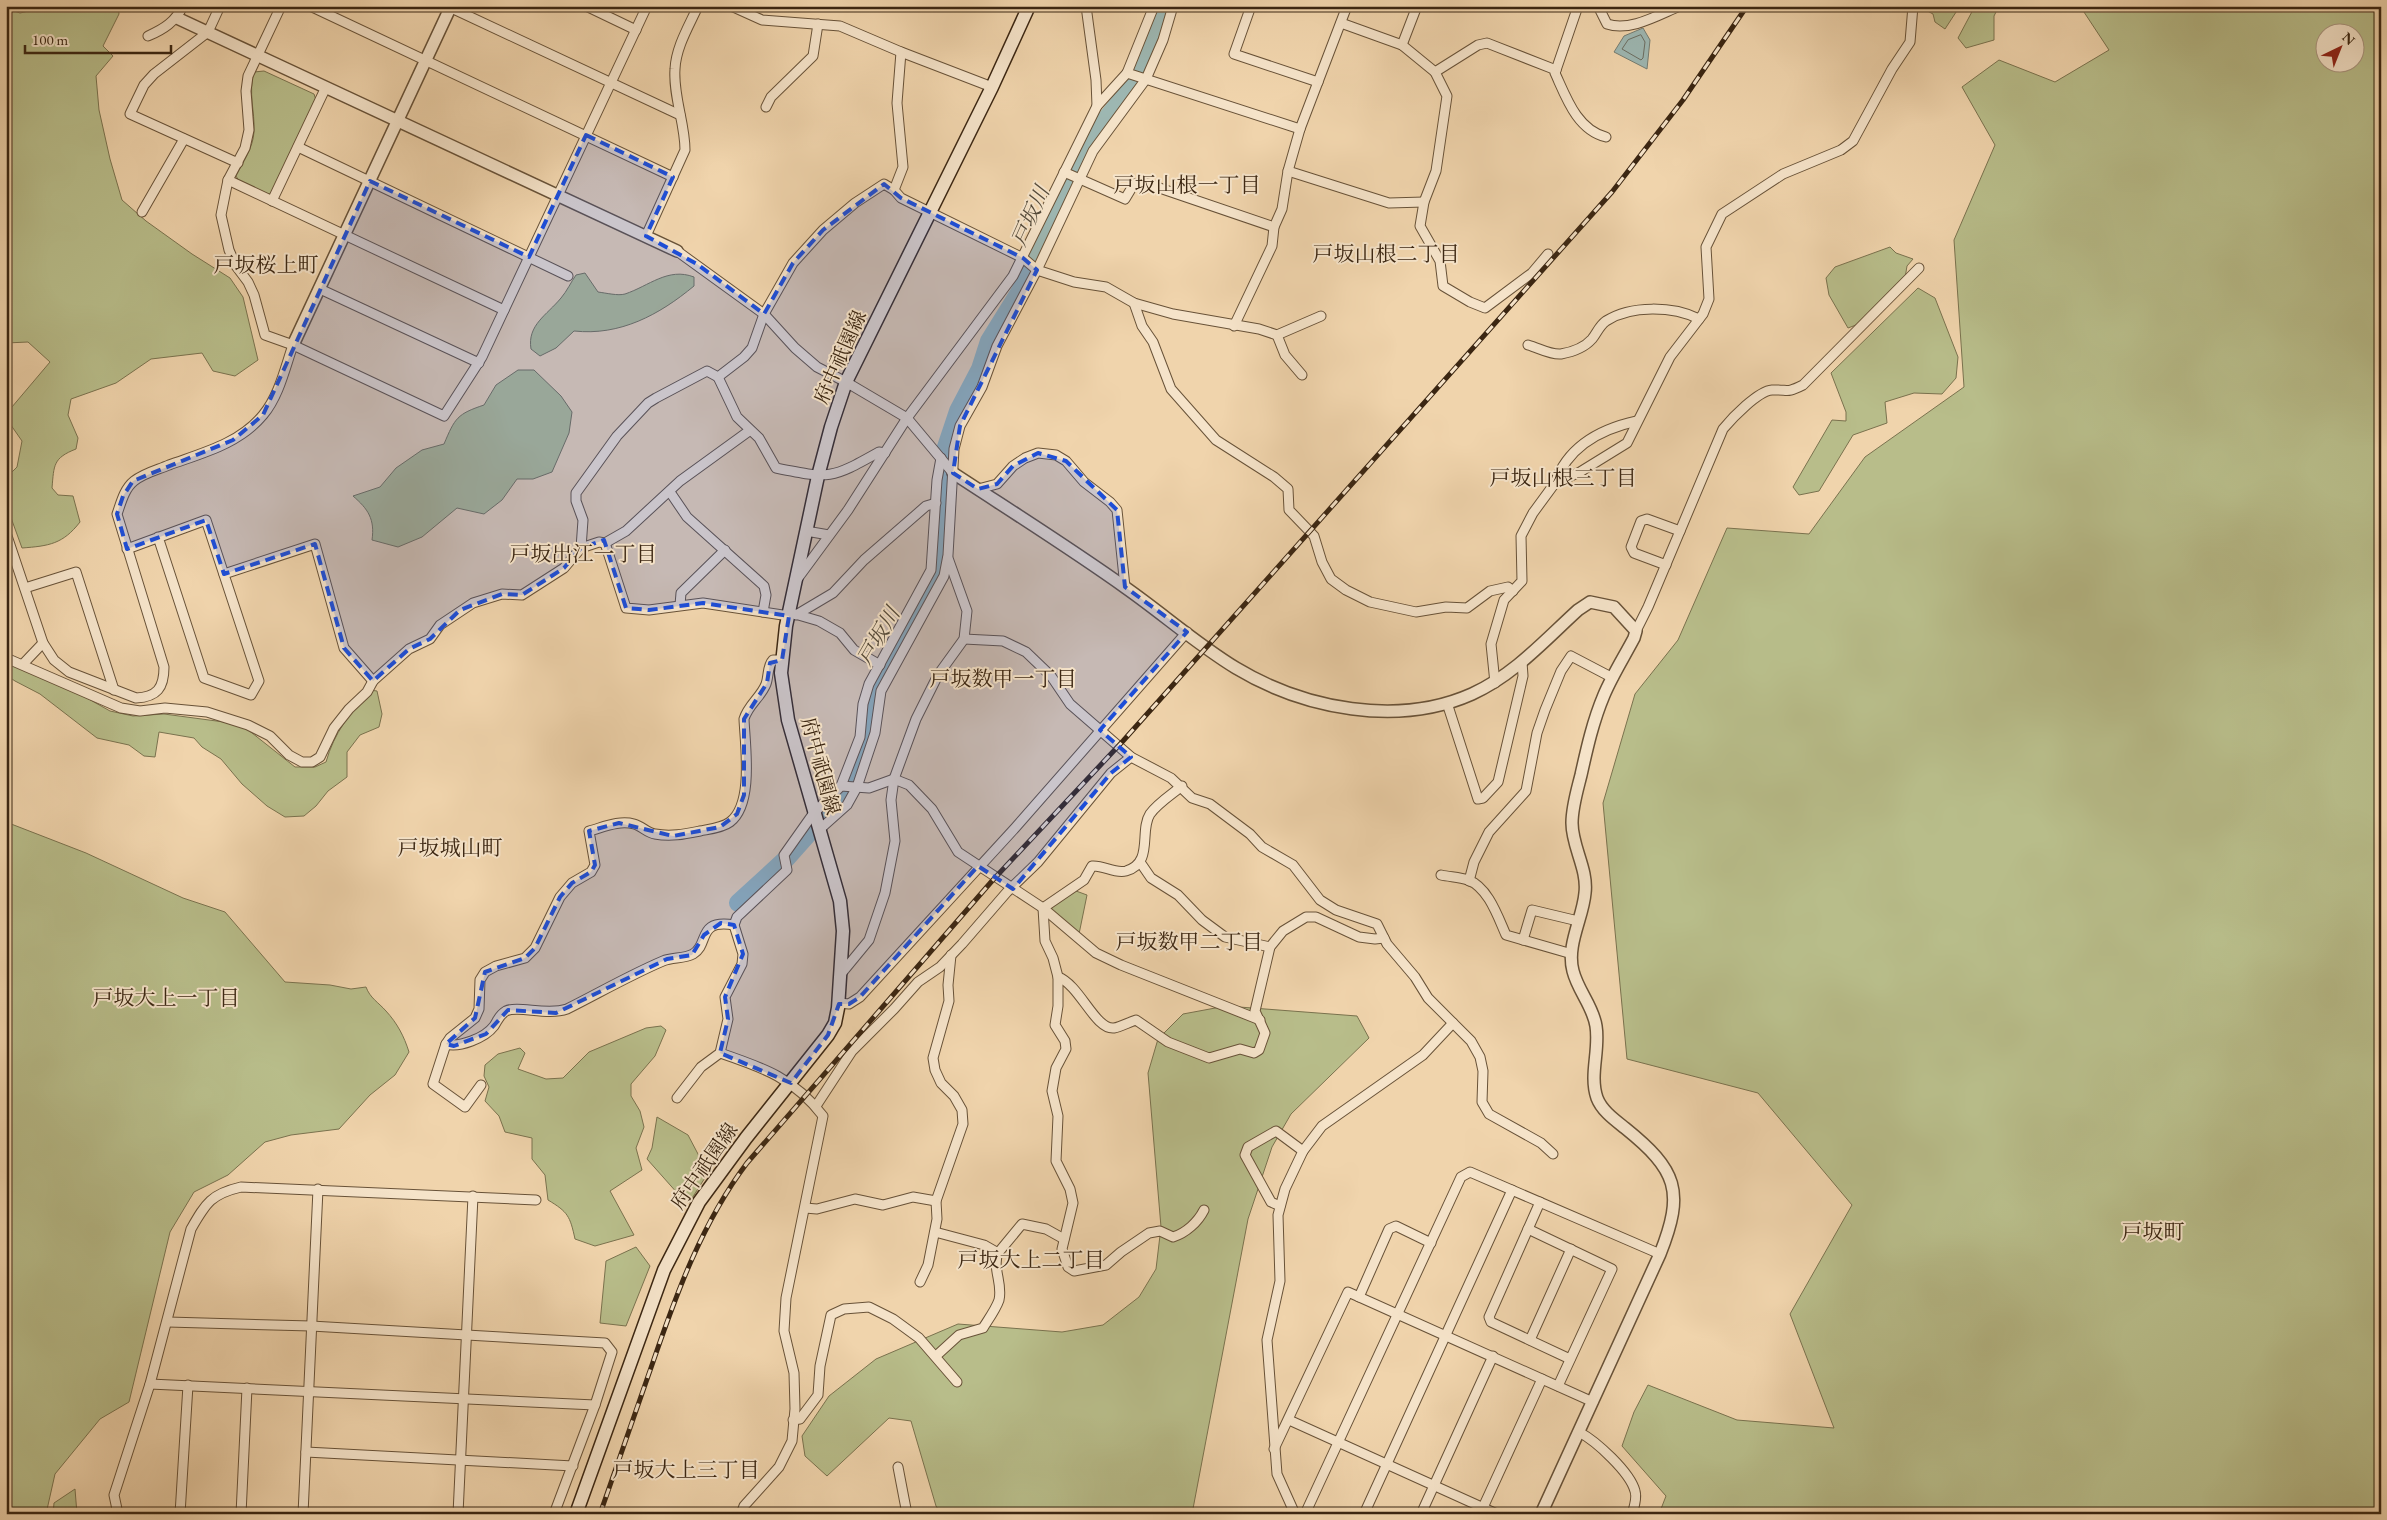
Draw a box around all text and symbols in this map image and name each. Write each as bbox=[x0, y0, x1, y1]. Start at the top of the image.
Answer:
scale bar bbox=[25, 22, 171, 54]
north arrow bbox=[2314, 22, 2364, 72]
text: N bbox=[2339, 28, 2360, 49]
text: 100 m bbox=[32, 30, 69, 49]
district label: 戸坂山根一丁目 bbox=[1114, 171, 1261, 198]
water label: 戸坂川 bbox=[1005, 180, 1056, 250]
district label: 戸坂山根二丁目 bbox=[1313, 240, 1460, 267]
district label: 戸坂桜上町 bbox=[214, 251, 319, 278]
street label: 府中祇園線 bbox=[808, 306, 872, 408]
district label: 戸坂山根三丁目 bbox=[1490, 464, 1637, 491]
district label: 戸坂出江一丁目 bbox=[510, 540, 657, 567]
water label: 戸坂川 bbox=[851, 600, 906, 670]
district label: 戸坂数甲一丁目 bbox=[930, 665, 1077, 692]
street label: 府中祇園線 bbox=[796, 714, 846, 818]
district label: 戸坂城山町 bbox=[398, 834, 503, 861]
district label: 戸坂数甲二丁目 bbox=[1116, 928, 1263, 955]
district label: 戸坂大上一丁目 bbox=[93, 984, 240, 1011]
street label: 府中祇園線 bbox=[665, 1118, 743, 1214]
district label: 戸坂町 bbox=[2122, 1218, 2185, 1245]
district label: 戸坂大上二丁目 bbox=[958, 1246, 1105, 1273]
district label: 戸坂大上三丁目 bbox=[613, 1456, 760, 1483]

